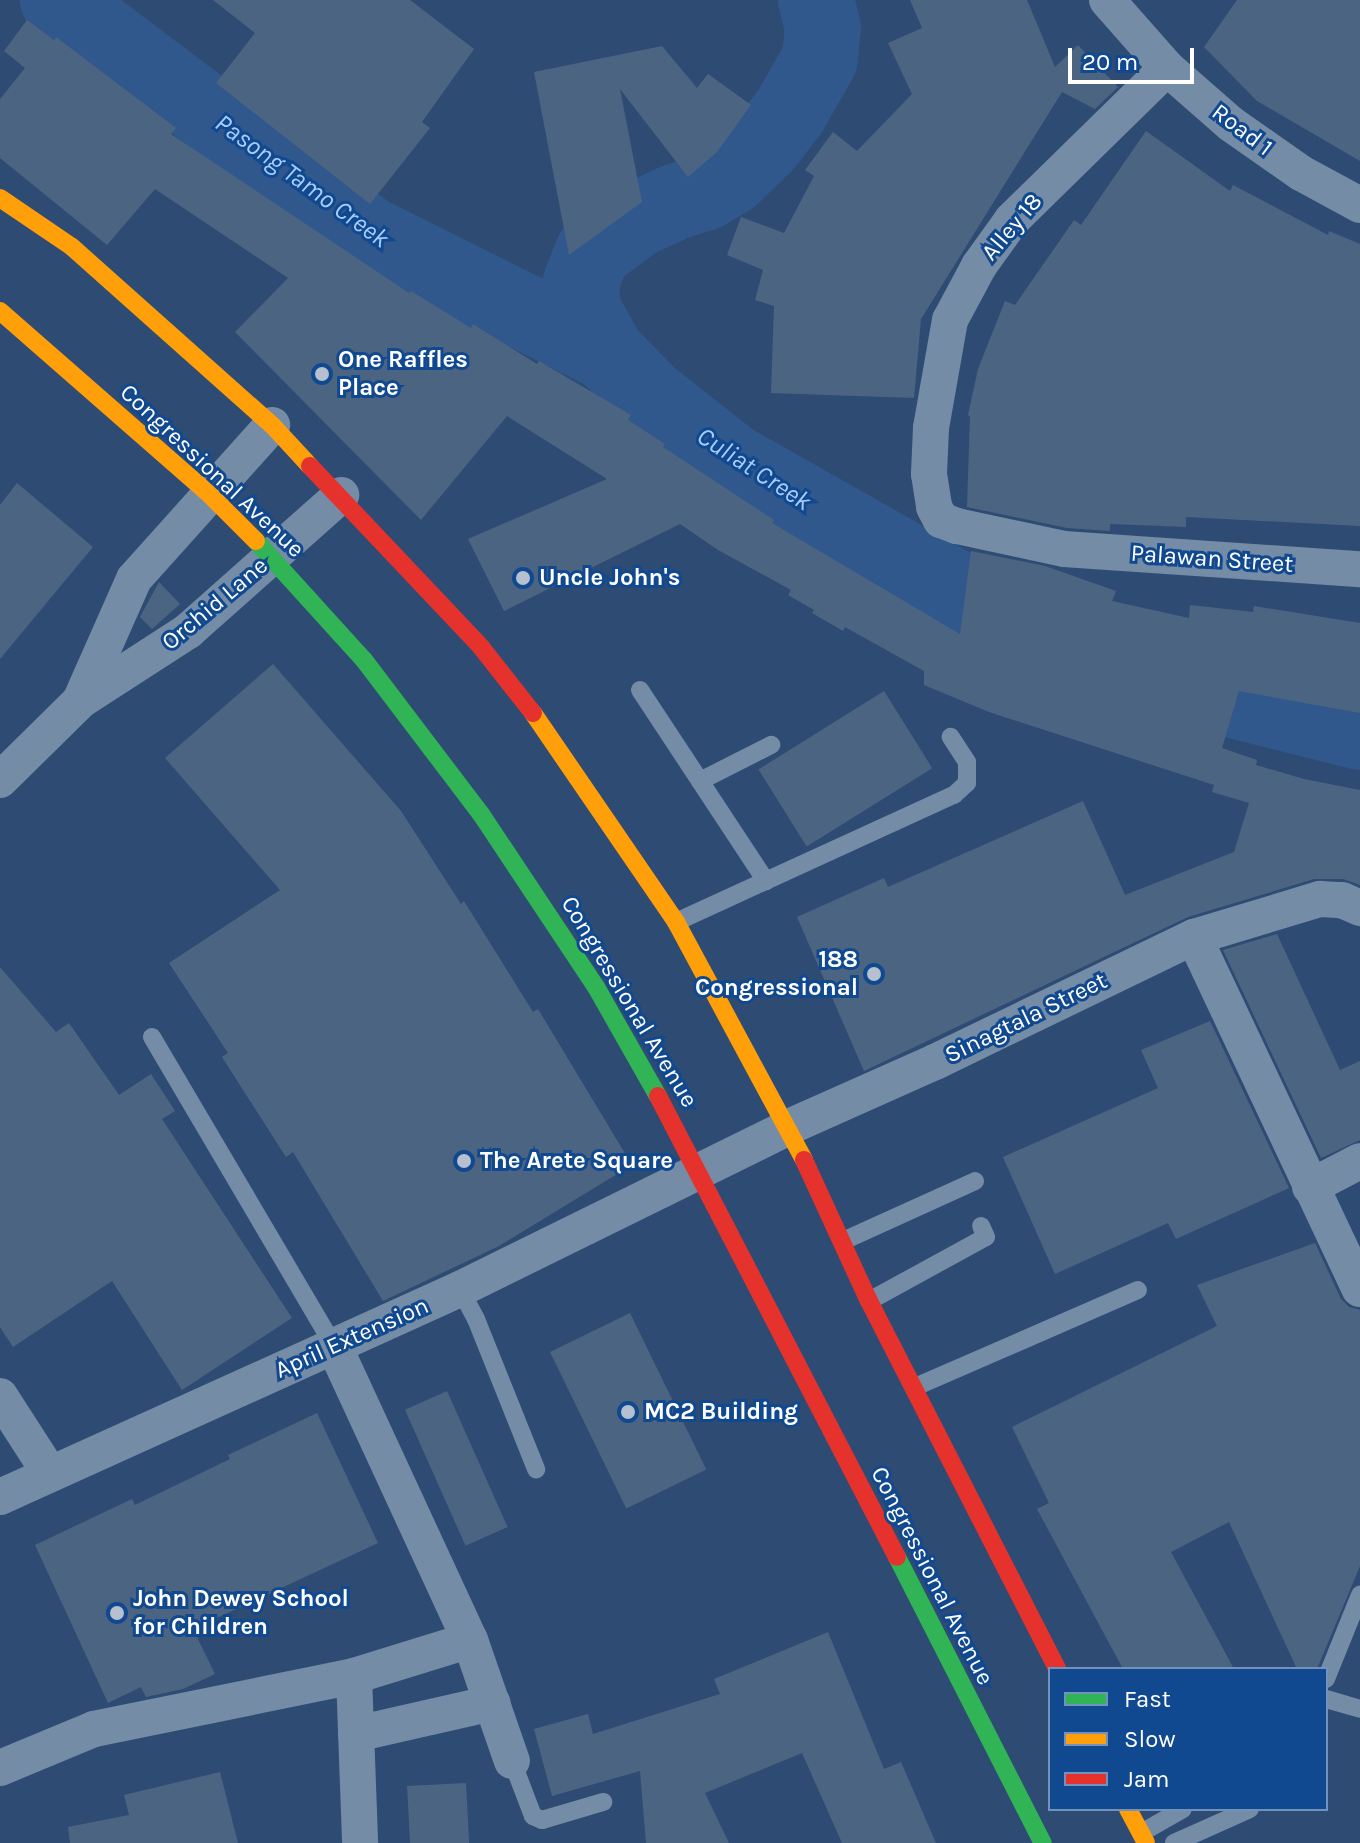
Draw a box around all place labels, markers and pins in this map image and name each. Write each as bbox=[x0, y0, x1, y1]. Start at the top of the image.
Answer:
place label: One Raffles Place bbox=[338, 346, 468, 402]
marker: One Raffles Place bbox=[313, 365, 331, 383]
place label: Uncle John's bbox=[539, 564, 680, 592]
marker: Uncle John's bbox=[514, 569, 532, 587]
place label: 188 Congressional bbox=[695, 946, 858, 1002]
marker: 188 Congressional bbox=[865, 965, 883, 983]
place label: The Arete Square bbox=[480, 1147, 673, 1175]
marker: The Arete Square bbox=[455, 1152, 473, 1170]
place label: MC2 Building bbox=[644, 1398, 798, 1426]
marker: MC2 Building bbox=[619, 1403, 637, 1421]
place label: John Dewey School for Children bbox=[133, 1585, 349, 1641]
marker: John Dewey School for Children bbox=[108, 1604, 126, 1622]

